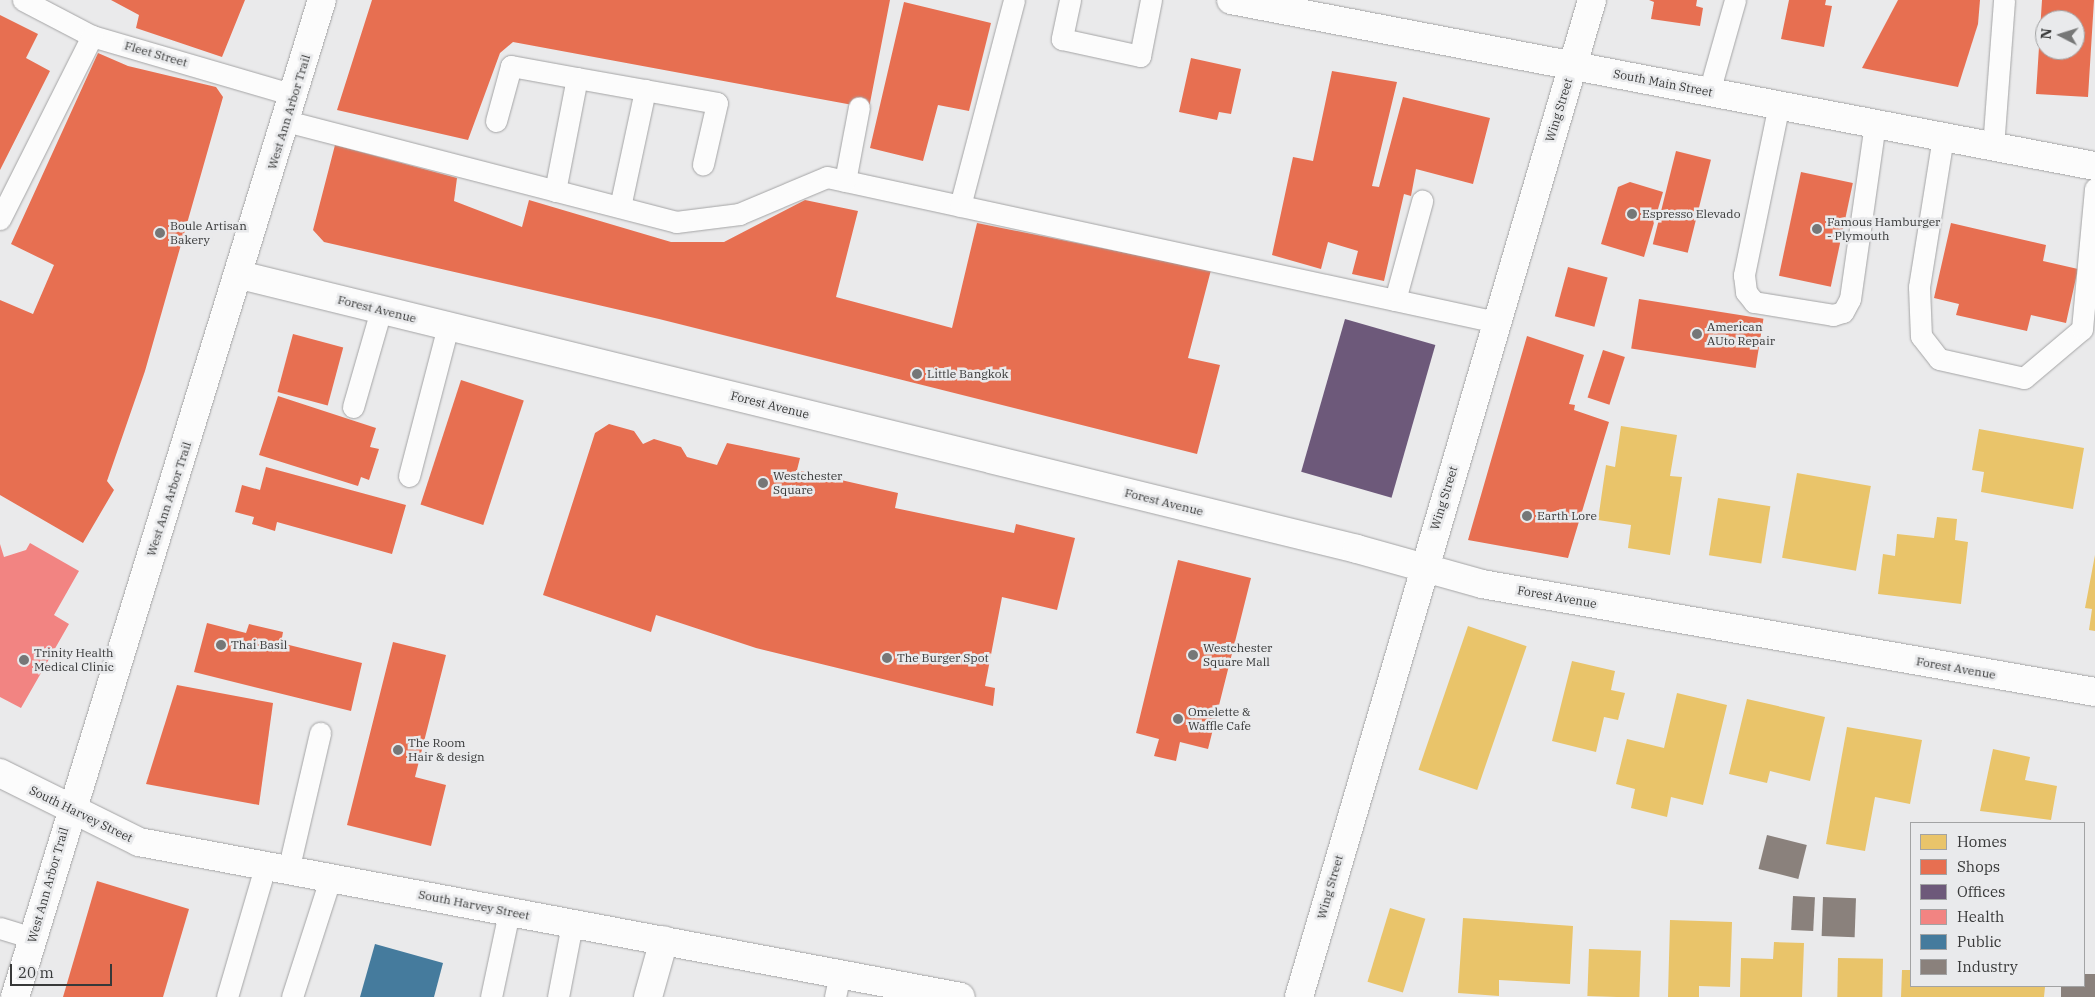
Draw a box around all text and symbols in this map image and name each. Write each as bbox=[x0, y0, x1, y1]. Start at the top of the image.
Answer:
north arrow bbox=[2035, 10, 2085, 60]
text: N bbox=[2037, 27, 2056, 40]
street label: Fleet Street bbox=[123, 38, 189, 70]
street label: West Ann Arbor Trail bbox=[265, 53, 313, 171]
street label: South Main Street bbox=[1612, 66, 1714, 100]
street label: Wing Street bbox=[1542, 76, 1576, 144]
place label: Espresso Elevado bbox=[1642, 207, 1740, 221]
marker: Espresso Elevado bbox=[1626, 208, 1638, 220]
place label: Famous Hamburger - Plymouth bbox=[1827, 215, 1940, 243]
place label: Boule Artisan Bakery bbox=[170, 219, 247, 247]
marker: Famous Hamburger - Plymouth bbox=[1811, 223, 1823, 235]
marker: Boule Artisan Bakery bbox=[154, 227, 166, 239]
street label: Forest Avenue bbox=[336, 292, 418, 326]
place label: American AUto Repair bbox=[1707, 320, 1775, 348]
marker: American AUto Repair bbox=[1691, 328, 1703, 340]
place label: Little Bangkok bbox=[927, 367, 1008, 381]
marker: Little Bangkok bbox=[911, 368, 923, 380]
street label: Forest Avenue bbox=[729, 388, 811, 422]
street label: West Ann Arbor Trail bbox=[144, 440, 194, 558]
street label: Wing Street bbox=[1427, 464, 1461, 532]
place label: Westchester Square bbox=[773, 469, 842, 497]
marker: Westchester Square bbox=[757, 477, 769, 489]
street label: Forest Avenue bbox=[1123, 485, 1205, 519]
place label: Earth Lore bbox=[1537, 509, 1597, 523]
marker: Earth Lore bbox=[1521, 510, 1533, 522]
street label: Forest Avenue bbox=[1516, 583, 1598, 611]
place label: Thai Basil bbox=[231, 638, 287, 652]
marker: Thai Basil bbox=[215, 639, 227, 651]
place label: Westchester Square Mall bbox=[1203, 641, 1272, 669]
place label: Trinity Health Medical Clinic bbox=[34, 646, 114, 674]
marker: Westchester Square Mall bbox=[1187, 649, 1199, 661]
place label: The Burger Spot bbox=[897, 651, 989, 665]
marker: The Burger Spot bbox=[881, 652, 893, 664]
marker: Trinity Health Medical Clinic bbox=[18, 654, 30, 666]
street label: Forest Avenue bbox=[1915, 654, 1997, 682]
place label: Omelette & Waffle Cafe bbox=[1188, 705, 1251, 733]
marker: Omelette & Waffle Cafe bbox=[1172, 713, 1184, 725]
place label: The Room Hair & design bbox=[408, 736, 485, 764]
marker: The Room Hair & design bbox=[392, 744, 404, 756]
street label: South Harvey Street bbox=[27, 783, 135, 845]
legend bbox=[1910, 822, 2085, 987]
street label: West Ann Arbor Trail bbox=[25, 826, 71, 944]
text: Homes bbox=[1957, 832, 2007, 851]
street label: Wing Street bbox=[1314, 853, 1346, 921]
text: Shops bbox=[1957, 857, 2000, 876]
text: Offices bbox=[1957, 882, 2005, 901]
street label: South Harvey Street bbox=[417, 887, 531, 923]
text: Health bbox=[1957, 907, 2004, 926]
text: Public bbox=[1957, 932, 2002, 951]
scale bar bbox=[12, 954, 115, 986]
text: Industry bbox=[1957, 957, 2018, 976]
text: 20 m bbox=[18, 963, 54, 982]

